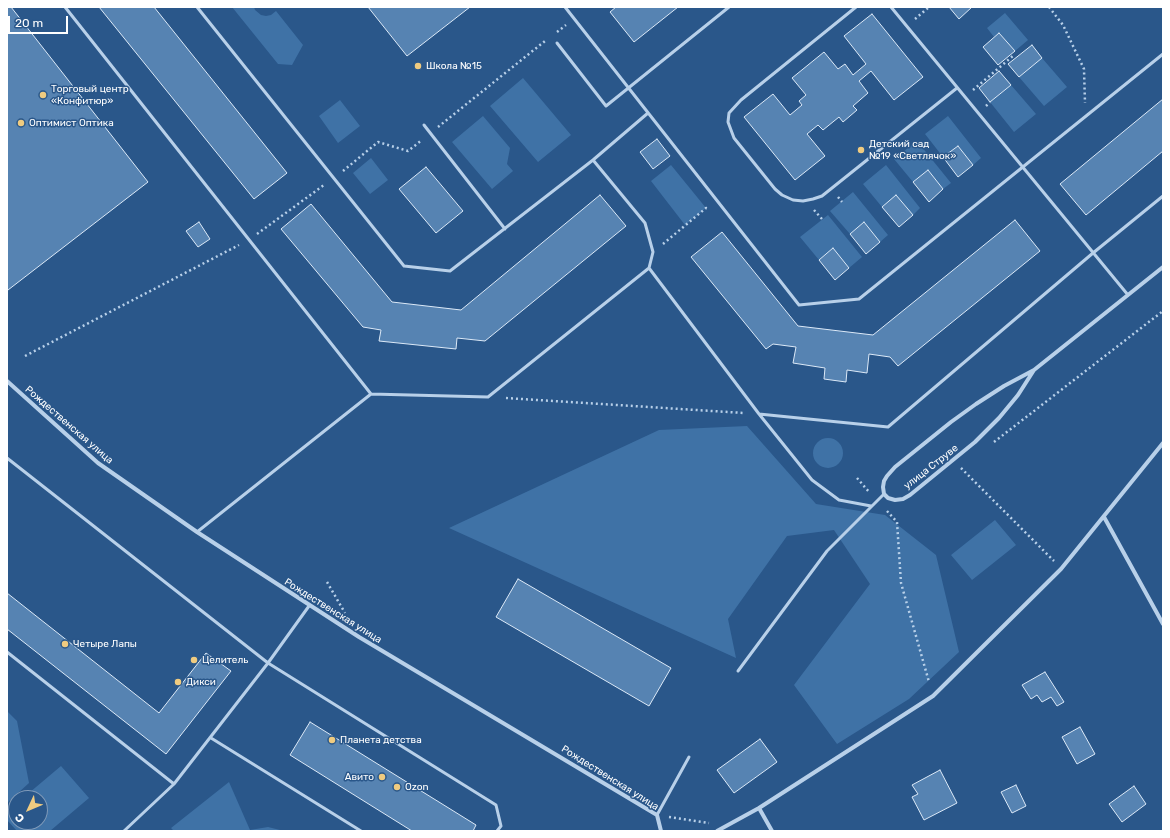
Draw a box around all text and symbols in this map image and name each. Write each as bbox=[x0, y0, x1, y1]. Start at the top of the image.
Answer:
scale bar bbox=[10, 8, 70, 34]
text: 20 m bbox=[15, 16, 43, 30]
place label: Школа №15 bbox=[426, 60, 482, 72]
marker: Школа №15 bbox=[413, 61, 423, 71]
place label: Торговый центр «Конфитюр» bbox=[51, 83, 129, 106]
marker: Торговый центр «Конфитюр» bbox=[38, 90, 48, 100]
place label: Оптимист Оптика bbox=[29, 117, 114, 129]
marker: Оптимист Оптика bbox=[16, 118, 26, 128]
place label: Детский сад №19 «Светлячок» bbox=[869, 138, 956, 162]
marker: Детский сад №19 «Светлячок» bbox=[856, 145, 866, 155]
street label: Рождественская улица bbox=[23, 383, 115, 467]
street label: улица Струве bbox=[902, 442, 960, 492]
street label: Рождественская улица bbox=[282, 576, 384, 646]
place label: Четыре Лапы bbox=[73, 638, 137, 650]
marker: Четыре Лапы bbox=[60, 639, 70, 649]
place label: Целитель bbox=[202, 654, 248, 666]
marker: Целитель bbox=[189, 655, 199, 665]
place label: Дикси bbox=[186, 676, 216, 688]
marker: Дикси bbox=[173, 677, 183, 687]
place label: Планета детства bbox=[340, 734, 422, 746]
marker: Планета детства bbox=[327, 735, 337, 745]
street label: Рождественская улица bbox=[559, 743, 661, 813]
place label: Авито bbox=[345, 771, 374, 783]
marker: Авито bbox=[377, 772, 387, 782]
place label: Ozon bbox=[405, 781, 429, 793]
marker: Ozon bbox=[392, 782, 402, 792]
north arrow bbox=[8, 790, 48, 830]
text: С bbox=[12, 811, 27, 825]

